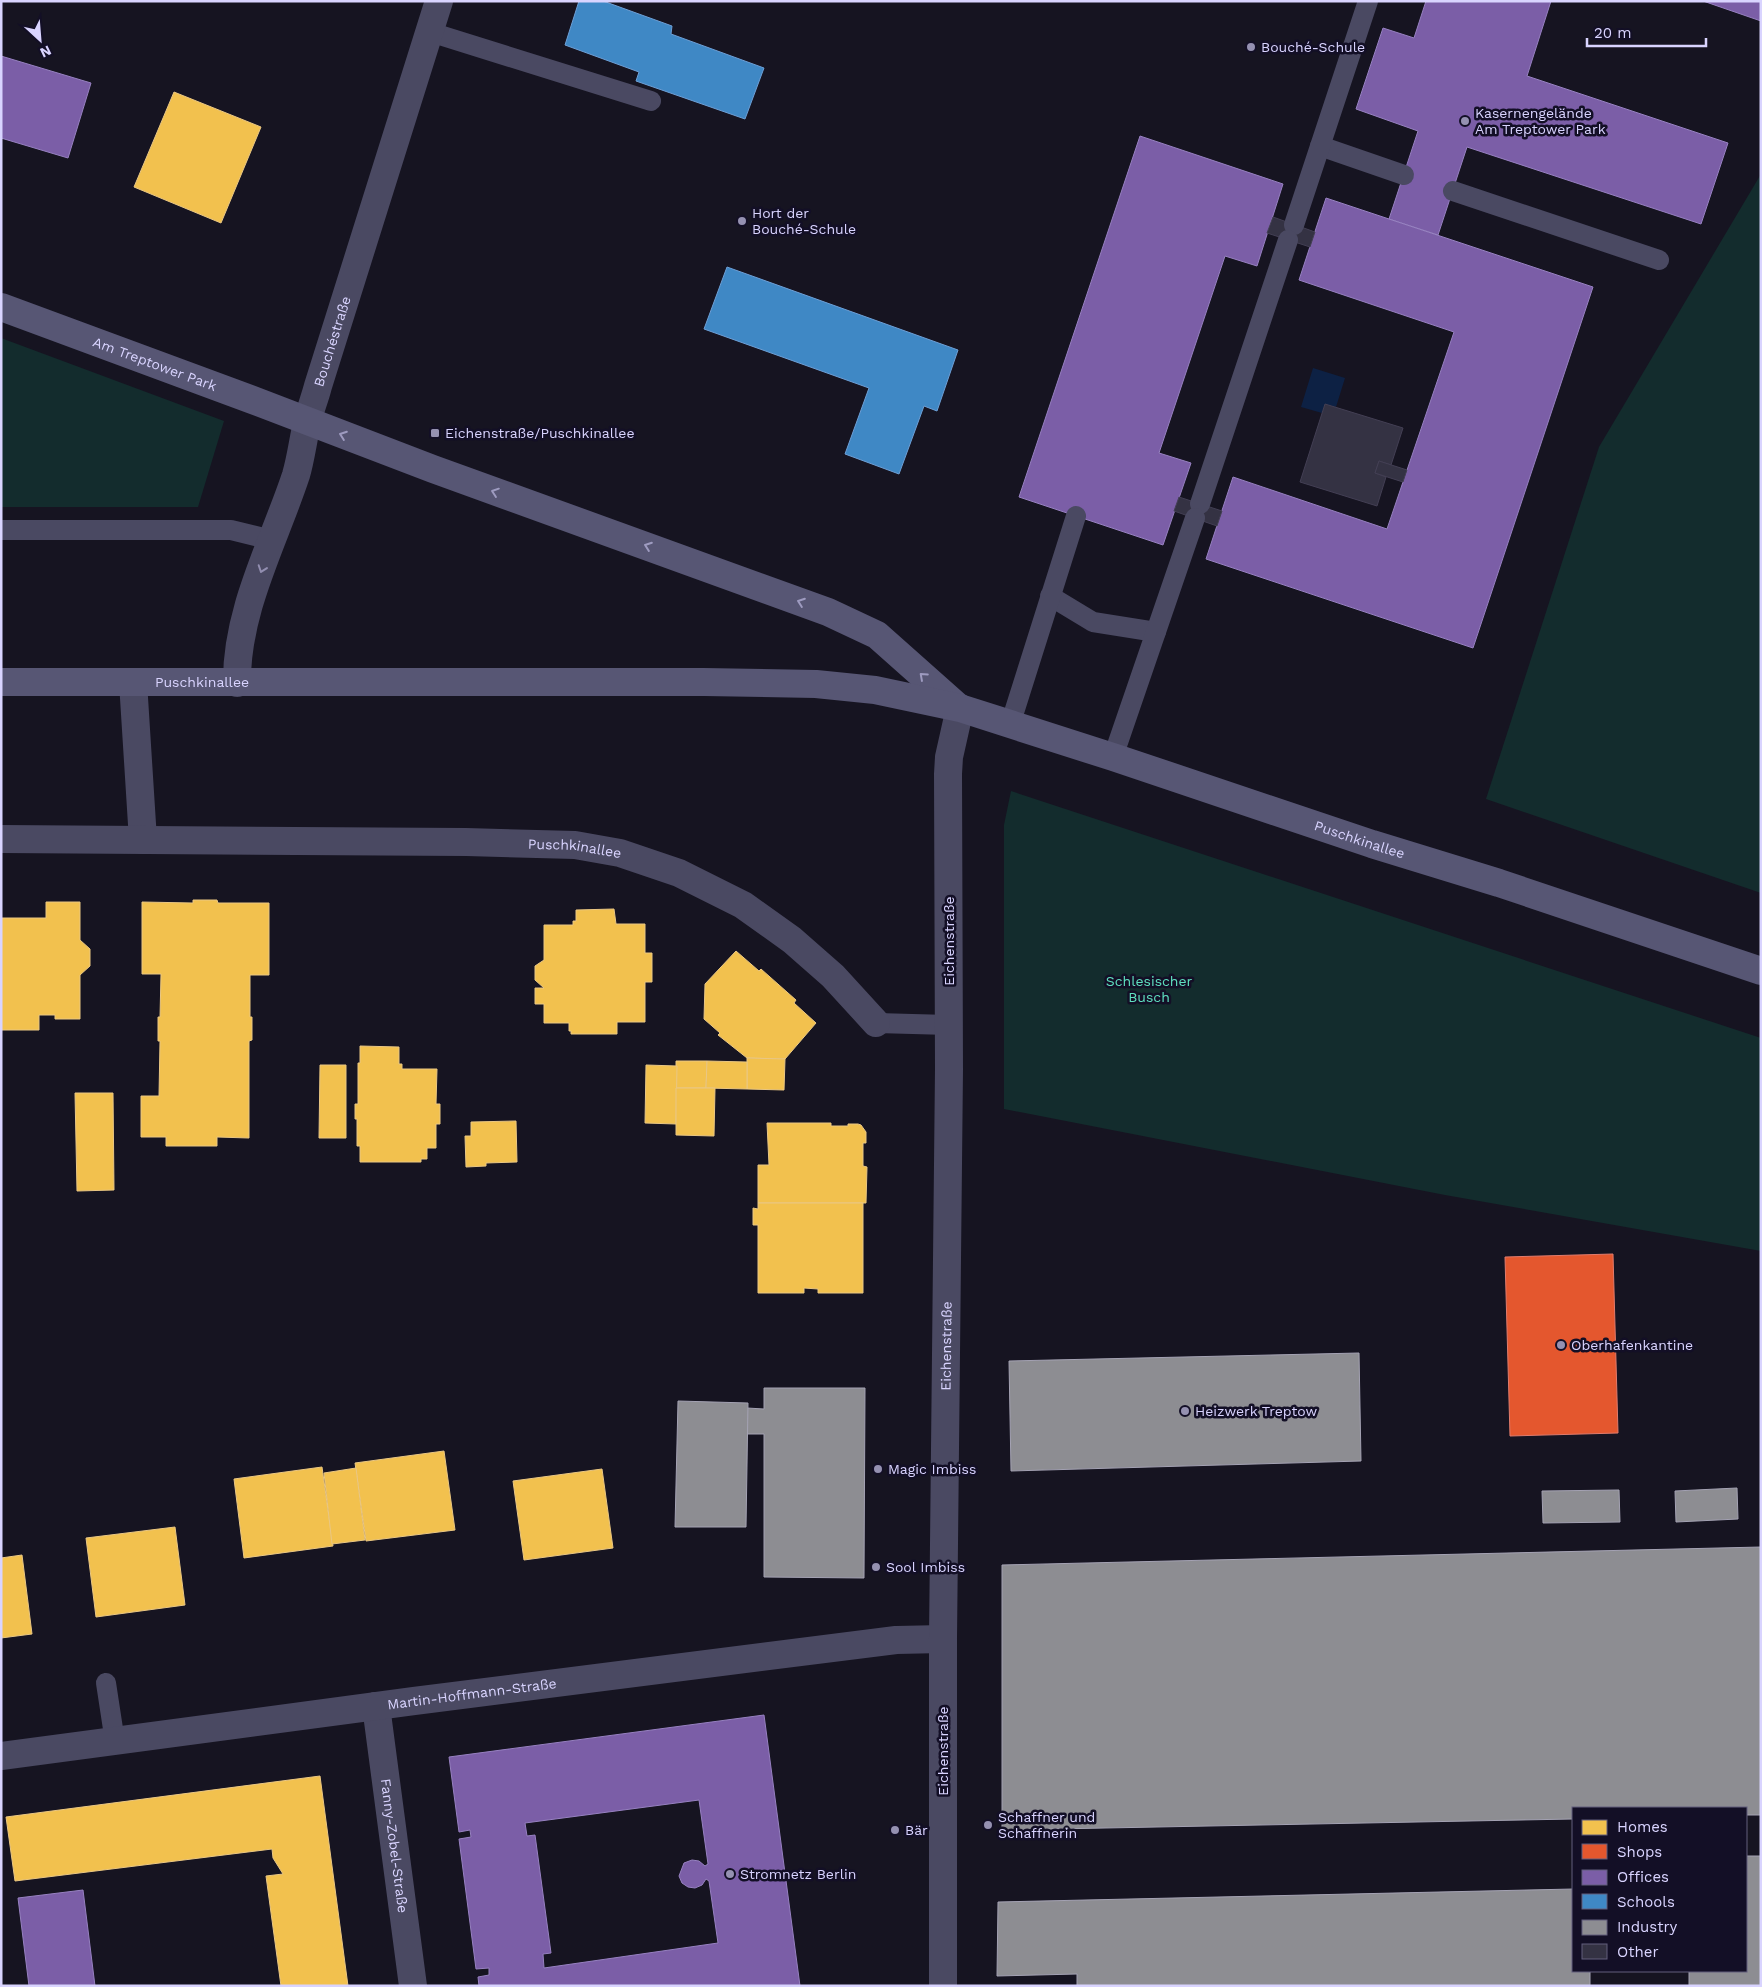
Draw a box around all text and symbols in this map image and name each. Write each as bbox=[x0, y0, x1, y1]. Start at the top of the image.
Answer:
north arrow bbox=[15, 15, 65, 65]
scale bar bbox=[1587, 15, 1706, 47]
text: 20 m bbox=[1594, 24, 1632, 42]
place label: Bouché-Schule bbox=[1261, 39, 1365, 55]
marker: Bouché-Schule bbox=[1245, 41, 1257, 53]
text: N bbox=[38, 42, 54, 61]
place label: Kasernengelände Am Treptower Park bbox=[1475, 105, 1606, 137]
marker: Kasernengelände Am Treptower Park bbox=[1459, 115, 1471, 127]
place label: Hort der Bouché-Schule bbox=[752, 205, 856, 237]
marker: Hort der Bouché-Schule bbox=[736, 215, 748, 227]
street label: Bouchéstraße bbox=[310, 294, 354, 389]
street label: Am Treptower Park bbox=[91, 334, 219, 394]
place label: Eichenstraße/Puschkinallee bbox=[445, 425, 634, 441]
marker: Eichenstraße/Puschkinallee bbox=[429, 427, 441, 439]
one-way arrow bbox=[339, 431, 348, 441]
one-way arrow bbox=[491, 487, 500, 497]
one-way arrow bbox=[645, 542, 653, 552]
one-way arrow bbox=[258, 564, 268, 572]
one-way arrow bbox=[797, 598, 806, 608]
one-way arrow bbox=[920, 673, 929, 682]
street label: Puschkinallee bbox=[155, 674, 249, 690]
street label: Puschkinallee bbox=[1312, 817, 1407, 862]
street label: Puschkinallee bbox=[528, 836, 623, 861]
street label: Eichenstraße bbox=[941, 896, 957, 986]
park label: Schlesischer Busch bbox=[1106, 973, 1193, 1005]
street label: Eichenstraße bbox=[938, 1301, 955, 1391]
place label: Oberhafenkantine bbox=[1571, 1337, 1693, 1353]
marker: Oberhafenkantine bbox=[1555, 1339, 1567, 1351]
place label: Heizwerk Treptow bbox=[1195, 1403, 1317, 1419]
marker: Heizwerk Treptow bbox=[1179, 1405, 1191, 1417]
place label: Magic Imbiss bbox=[888, 1461, 976, 1477]
marker: Magic Imbiss bbox=[872, 1463, 884, 1475]
place label: Sool Imbiss bbox=[886, 1559, 965, 1575]
marker: Sool Imbiss bbox=[870, 1561, 882, 1573]
street label: Martin-Hoffmann-Straße bbox=[386, 1675, 557, 1712]
street label: Eichenstraße bbox=[935, 1706, 951, 1796]
street label: Fanny-Zobel-Straße bbox=[378, 1778, 411, 1914]
legend bbox=[1572, 1807, 1747, 1972]
place label: Schaffner und Schaffnerin bbox=[998, 1809, 1095, 1841]
text: Homes bbox=[1617, 1818, 1668, 1836]
marker: Schaffner und Schaffnerin bbox=[982, 1819, 994, 1831]
place label: Bär bbox=[905, 1822, 928, 1838]
marker: Bär bbox=[889, 1824, 901, 1836]
text: Shops bbox=[1617, 1843, 1662, 1861]
place label: Stromnetz Berlin bbox=[740, 1866, 856, 1882]
marker: Stromnetz Berlin bbox=[724, 1868, 736, 1880]
text: Offices bbox=[1617, 1868, 1669, 1886]
text: Schools bbox=[1617, 1893, 1675, 1911]
text: Industry bbox=[1617, 1918, 1678, 1936]
text: Other bbox=[1617, 1943, 1659, 1961]

